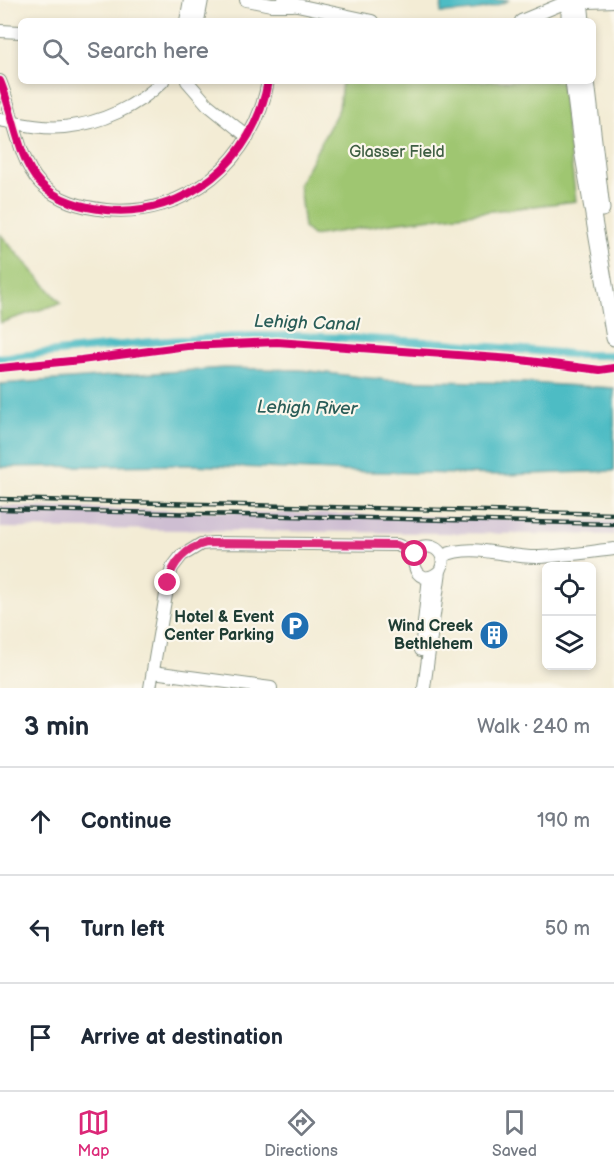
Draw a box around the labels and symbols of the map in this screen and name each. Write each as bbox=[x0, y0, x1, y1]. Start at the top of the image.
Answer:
park label: Glasser Field bbox=[349, 143, 445, 162]
water label: Lehigh Canal bbox=[254, 311, 361, 335]
water label: Lehigh River bbox=[257, 397, 359, 419]
route start bbox=[401, 540, 427, 566]
route end bbox=[154, 569, 180, 595]
place label: Hotel & Event Center Parking bbox=[164, 608, 275, 645]
parking icon: Hotel & Event Center Parking bbox=[279, 610, 311, 642]
place label: Wind Creek Bethlehem bbox=[388, 617, 474, 654]
building icon: Wind Creek Bethlehem bbox=[478, 619, 510, 651]

